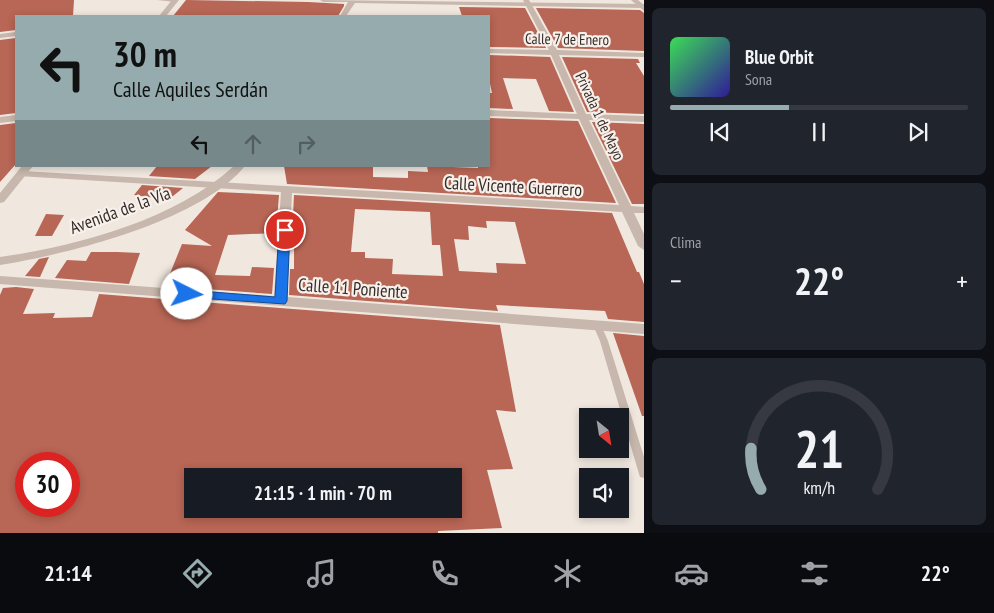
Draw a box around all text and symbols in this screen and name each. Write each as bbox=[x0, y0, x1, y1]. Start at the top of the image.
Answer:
street label: Calle 7 de Enero bbox=[525, 29, 609, 49]
text: 30 m bbox=[113, 31, 177, 77]
icon: left bbox=[30, 35, 95, 100]
text: Blue Orbit bbox=[745, 45, 814, 69]
street label: Privada 1 de Mayo bbox=[571, 69, 629, 163]
text: Sona bbox=[745, 69, 772, 89]
text: Calle Aquiles Serdán bbox=[113, 75, 268, 103]
icon: previous bbox=[706, 118, 734, 146]
icon: pause bbox=[805, 118, 833, 146]
icon: next bbox=[904, 118, 932, 146]
icon: left bbox=[186, 130, 214, 158]
icon: ahead bbox=[239, 130, 267, 158]
icon: right bbox=[292, 130, 320, 158]
street label: Calle Vicente Guerrero bbox=[443, 171, 583, 201]
street label: Avenida de la Vía bbox=[66, 181, 174, 239]
pin bbox=[264, 209, 306, 251]
icon: arrive bbox=[271, 216, 299, 244]
text: Clima bbox=[670, 232, 701, 252]
text: 22° bbox=[794, 256, 844, 305]
text: − bbox=[670, 262, 682, 299]
text: + bbox=[956, 262, 968, 299]
position arrow bbox=[160, 267, 212, 319]
street label: Calle 11 Poniente bbox=[298, 273, 408, 303]
north arrow bbox=[579, 408, 629, 458]
map controls bbox=[579, 408, 629, 518]
text: 21 bbox=[794, 415, 844, 482]
speed limit sign: 30 bbox=[15, 452, 80, 517]
button: sound bbox=[579, 468, 629, 518]
text: km/h bbox=[803, 476, 835, 499]
text: 21:15 · 1 min · 70 m bbox=[254, 481, 392, 505]
icon: directions bbox=[180, 556, 215, 591]
icon: music bbox=[304, 556, 339, 591]
icon: phone bbox=[427, 556, 462, 591]
icon: climate bbox=[550, 556, 585, 591]
icon: car bbox=[674, 556, 709, 591]
icon: filters bbox=[797, 556, 832, 591]
text: 21:14 bbox=[44, 559, 92, 587]
text: 22° bbox=[921, 559, 950, 587]

